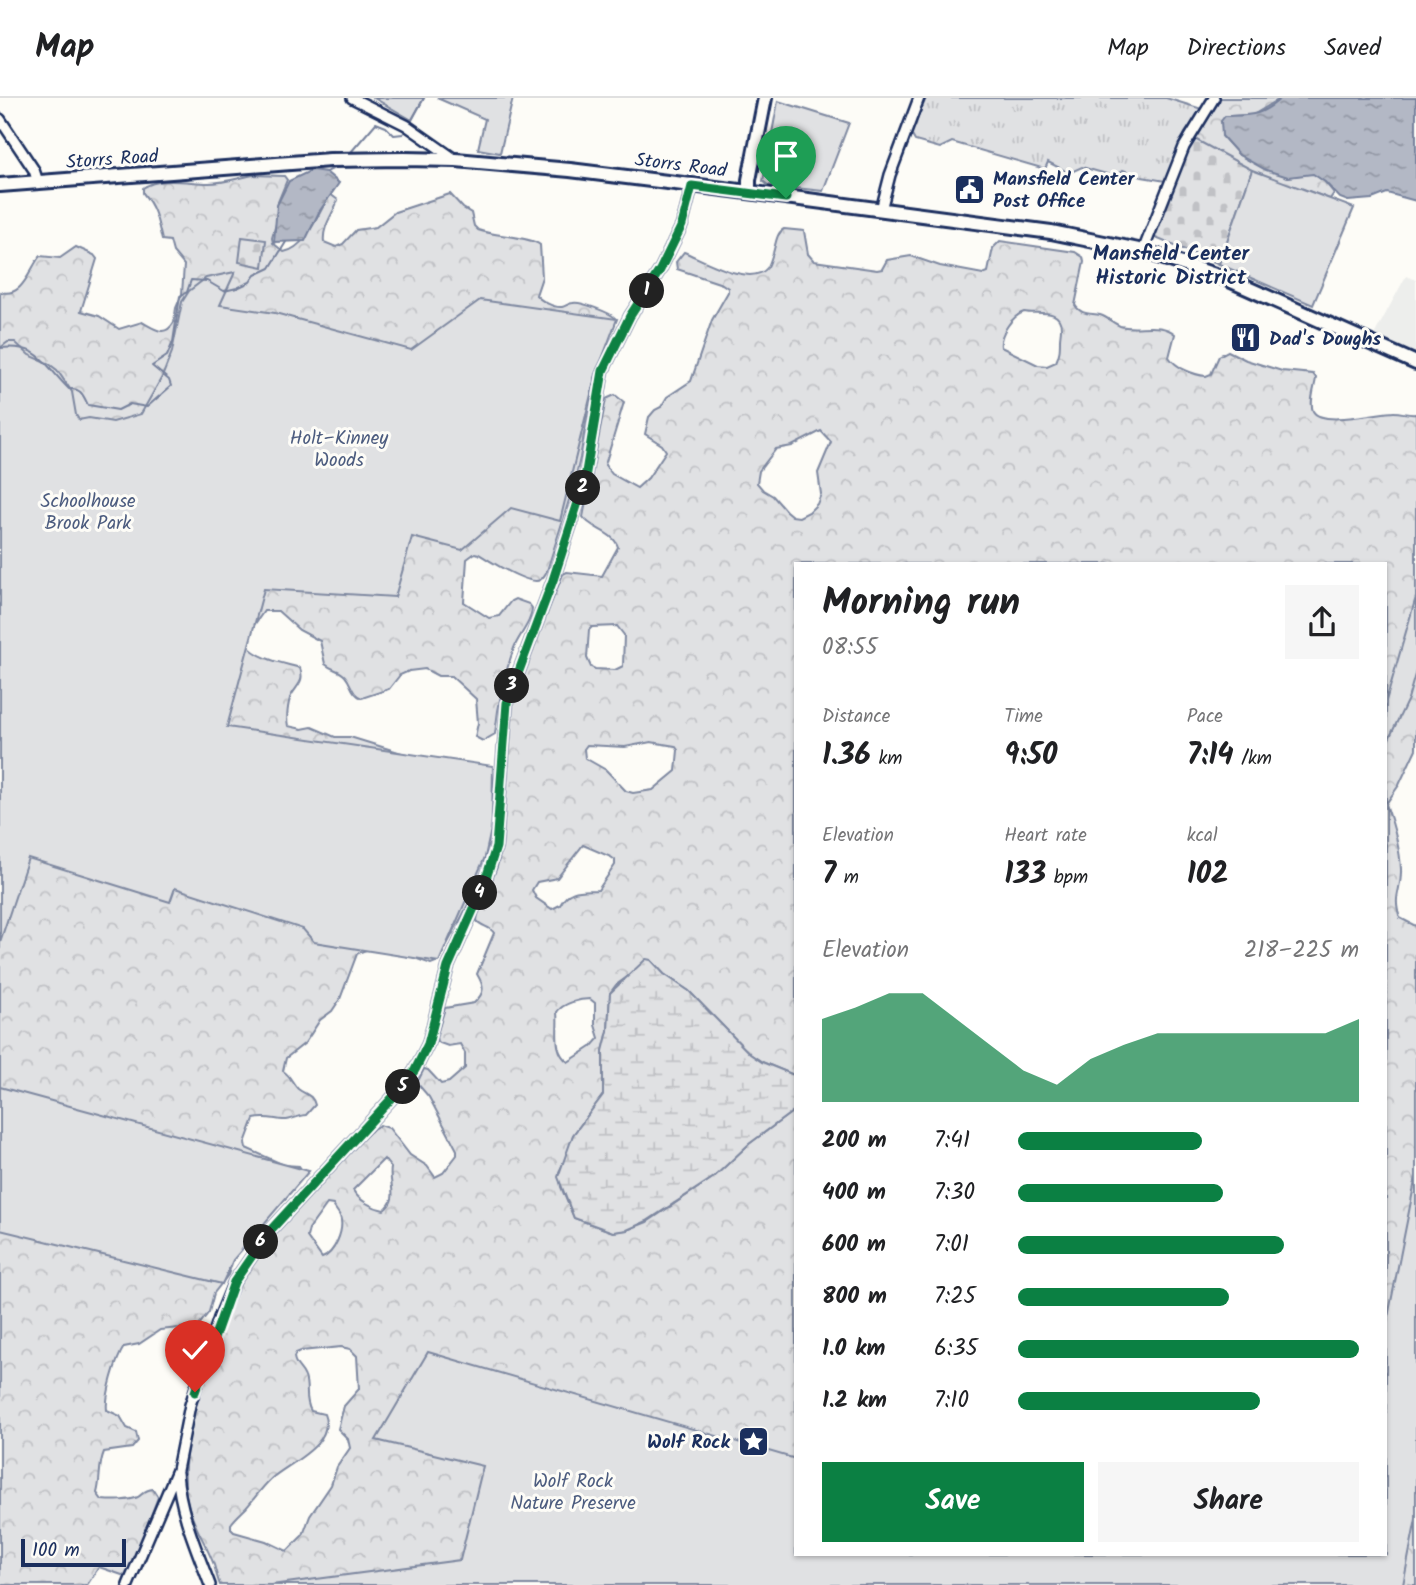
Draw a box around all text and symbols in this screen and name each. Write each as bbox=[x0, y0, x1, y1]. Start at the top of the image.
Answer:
text: Map bbox=[35, 22, 95, 75]
text: Map bbox=[1107, 29, 1149, 68]
text: Directions bbox=[1187, 29, 1286, 68]
text: Saved bbox=[1324, 29, 1381, 68]
pin bbox=[756, 126, 816, 198]
icon: arrive bbox=[767, 137, 805, 175]
street label: Storrs Road bbox=[65, 142, 160, 178]
street label: Storrs Road bbox=[633, 145, 729, 187]
place label: Mansfield Center Post Office bbox=[993, 165, 1136, 217]
public building icon: Mansfield Center Post Office bbox=[953, 172, 987, 206]
district label: Mansfield Center Historic District bbox=[1093, 238, 1251, 295]
pin: 1 bbox=[630, 274, 664, 308]
text: 1 bbox=[644, 275, 649, 305]
restaurant icon: Dad's Doughs bbox=[1229, 321, 1263, 355]
place label: Dad's Doughs bbox=[1269, 325, 1381, 355]
park label: Holt–Kinney Woods bbox=[290, 424, 389, 476]
pin: 2 bbox=[566, 470, 600, 506]
text: 2 bbox=[577, 472, 588, 502]
park label: Schoolhouse Brook Park bbox=[40, 487, 136, 539]
text: Morning run bbox=[822, 574, 1020, 634]
button: share bbox=[1285, 585, 1359, 659]
text: 08:55 bbox=[822, 630, 878, 666]
pin: 3 bbox=[494, 668, 530, 704]
text: 3 bbox=[506, 670, 517, 700]
text: Distance bbox=[822, 702, 890, 732]
text: Time bbox=[1004, 702, 1043, 732]
text: Pace bbox=[1187, 702, 1223, 732]
text: 1.36 bbox=[822, 732, 871, 780]
text: 9:50 bbox=[1004, 732, 1057, 780]
text: 7:14 bbox=[1187, 732, 1234, 780]
text: km bbox=[871, 744, 903, 774]
text: /km bbox=[1234, 744, 1272, 774]
text: Elevation bbox=[822, 821, 894, 851]
text: Heart rate bbox=[1004, 821, 1087, 851]
text: kcal bbox=[1187, 821, 1218, 851]
text: 7 bbox=[822, 851, 836, 899]
text: 133 bbox=[1004, 851, 1046, 899]
text: 102 bbox=[1187, 851, 1229, 899]
text: m bbox=[836, 863, 859, 893]
text: bpm bbox=[1046, 863, 1088, 893]
pin: 4 bbox=[462, 876, 498, 910]
text: 4 bbox=[474, 877, 485, 907]
text: Elevation bbox=[822, 933, 909, 969]
text: 218–225 m bbox=[1244, 933, 1359, 969]
pin: 5 bbox=[386, 1070, 420, 1104]
text: 5 bbox=[398, 1071, 407, 1101]
text: 200 m bbox=[822, 1123, 887, 1159]
text: 7:41 bbox=[934, 1123, 970, 1159]
text: 400 m bbox=[822, 1175, 886, 1211]
text: 7:30 bbox=[934, 1175, 975, 1211]
pin: 6 bbox=[244, 1224, 278, 1260]
text: 6 bbox=[255, 1226, 266, 1256]
text: 600 m bbox=[822, 1227, 886, 1263]
text: 7:01 bbox=[934, 1227, 969, 1263]
text: 800 m bbox=[822, 1279, 887, 1315]
text: 7:25 bbox=[934, 1279, 976, 1315]
pin bbox=[165, 1320, 225, 1392]
icon: check bbox=[176, 1331, 214, 1369]
text: 1.0 km bbox=[822, 1331, 885, 1367]
text: 6:35 bbox=[934, 1331, 978, 1367]
text: 1.2 km bbox=[822, 1383, 887, 1419]
text: 7:10 bbox=[934, 1383, 969, 1419]
place icon: Wolf Rock bbox=[736, 1424, 770, 1458]
place label: Wolf Rock bbox=[647, 1428, 731, 1458]
button: Save bbox=[822, 1462, 1084, 1542]
button: Share bbox=[1098, 1462, 1359, 1542]
park label: Wolf Rock Nature Preserve bbox=[510, 1467, 636, 1519]
scale bar bbox=[21, 1536, 126, 1568]
text: 100 m bbox=[32, 1536, 80, 1566]

